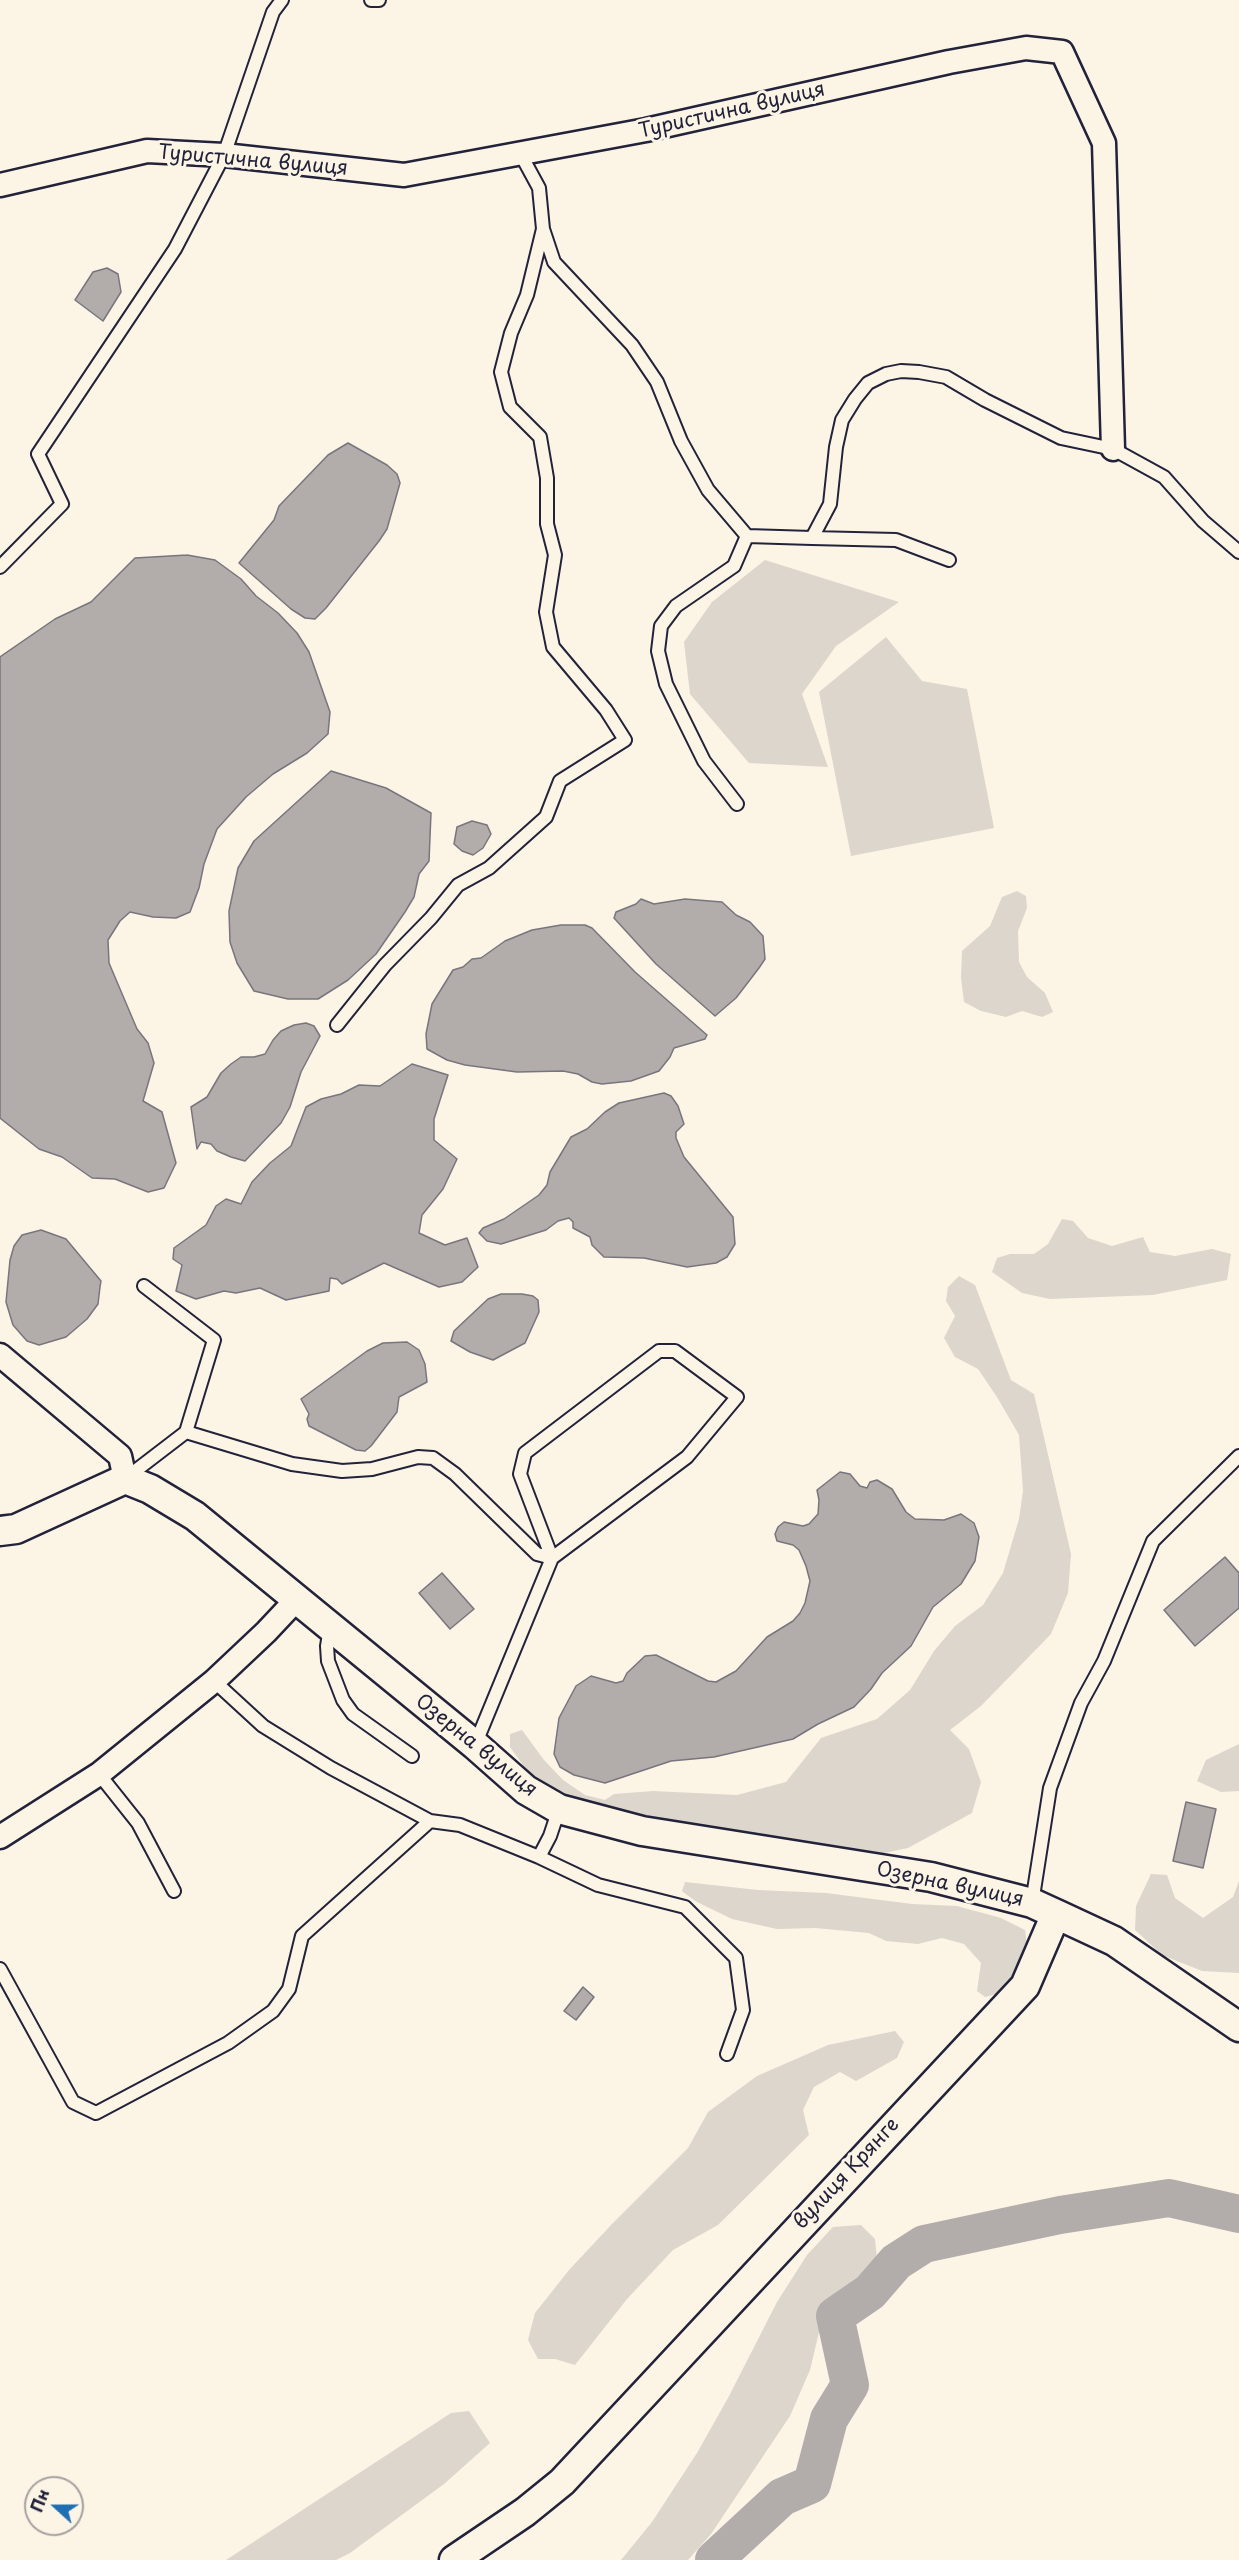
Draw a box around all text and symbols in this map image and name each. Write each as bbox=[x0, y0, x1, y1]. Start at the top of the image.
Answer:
street label: Туристична вулиця bbox=[637, 78, 827, 144]
street label: Туристична вулиця bbox=[157, 141, 349, 181]
street label: Озерна вулиця bbox=[410, 1690, 542, 1802]
street label: Озерна вулиця bbox=[874, 1858, 1026, 1912]
street label: вулиця Крянге bbox=[789, 2113, 905, 2235]
north arrow bbox=[24, 2476, 84, 2536]
text: Пн bbox=[24, 2485, 54, 2515]

